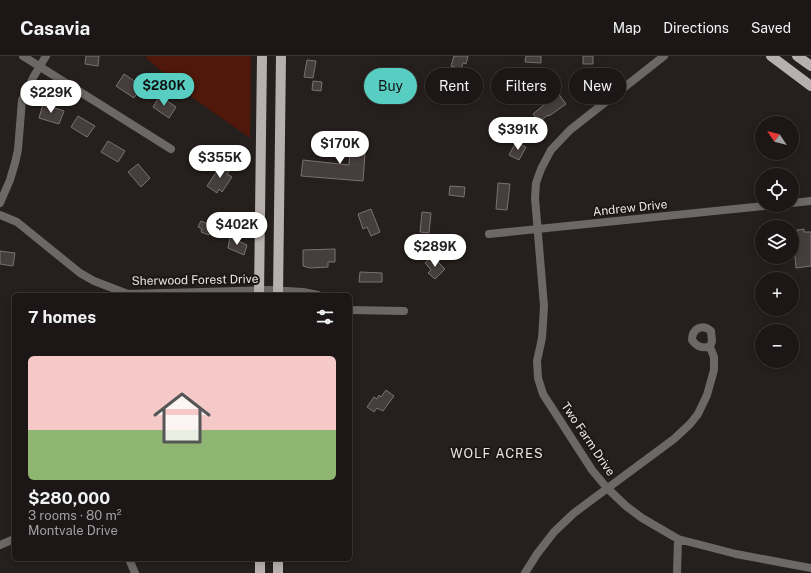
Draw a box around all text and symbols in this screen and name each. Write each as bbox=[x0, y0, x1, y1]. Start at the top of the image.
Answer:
text: Casavia bbox=[20, 17, 90, 39]
text: Map bbox=[613, 20, 641, 36]
text: Directions bbox=[663, 20, 729, 36]
text: Saved bbox=[751, 20, 791, 36]
chip: Buy bbox=[364, 68, 417, 104]
chip: Rent bbox=[425, 68, 483, 104]
chip: Filters bbox=[491, 68, 561, 104]
chip: New bbox=[569, 68, 626, 104]
pin: $280K bbox=[136, 73, 192, 107]
text: $280K bbox=[142, 78, 186, 93]
pin: $229K bbox=[23, 80, 79, 114]
text: $229K bbox=[29, 85, 73, 100]
north arrow bbox=[755, 116, 799, 160]
map controls bbox=[755, 116, 799, 368]
pin: $391K bbox=[490, 117, 546, 151]
text: $391K bbox=[498, 122, 538, 137]
pin: $170K bbox=[312, 131, 368, 165]
text: $170K bbox=[320, 136, 360, 151]
pin: $355K bbox=[192, 145, 248, 179]
text: $355K bbox=[198, 150, 242, 165]
button: locate bbox=[755, 168, 799, 212]
street label: Andrew Drive bbox=[592, 197, 668, 219]
pin: $402K bbox=[209, 212, 265, 246]
text: $402K bbox=[215, 217, 259, 232]
button: layers bbox=[755, 220, 799, 264]
pin: $289K bbox=[407, 234, 463, 268]
text: $289K bbox=[413, 239, 457, 254]
street label: Sherwood Forest Drive bbox=[131, 272, 259, 288]
button: + bbox=[755, 272, 799, 316]
icon: filters bbox=[314, 306, 336, 328]
text: 7 homes bbox=[28, 307, 96, 327]
button: − bbox=[755, 324, 799, 368]
icon: home bbox=[146, 382, 218, 454]
street label: Two Farm Drive bbox=[558, 400, 618, 479]
district label: WOLF ACRES bbox=[450, 446, 544, 461]
text: $280,000 bbox=[28, 488, 110, 508]
text: 3 rooms · 80 m² bbox=[28, 508, 121, 523]
text: Montvale Drive bbox=[28, 523, 118, 538]

